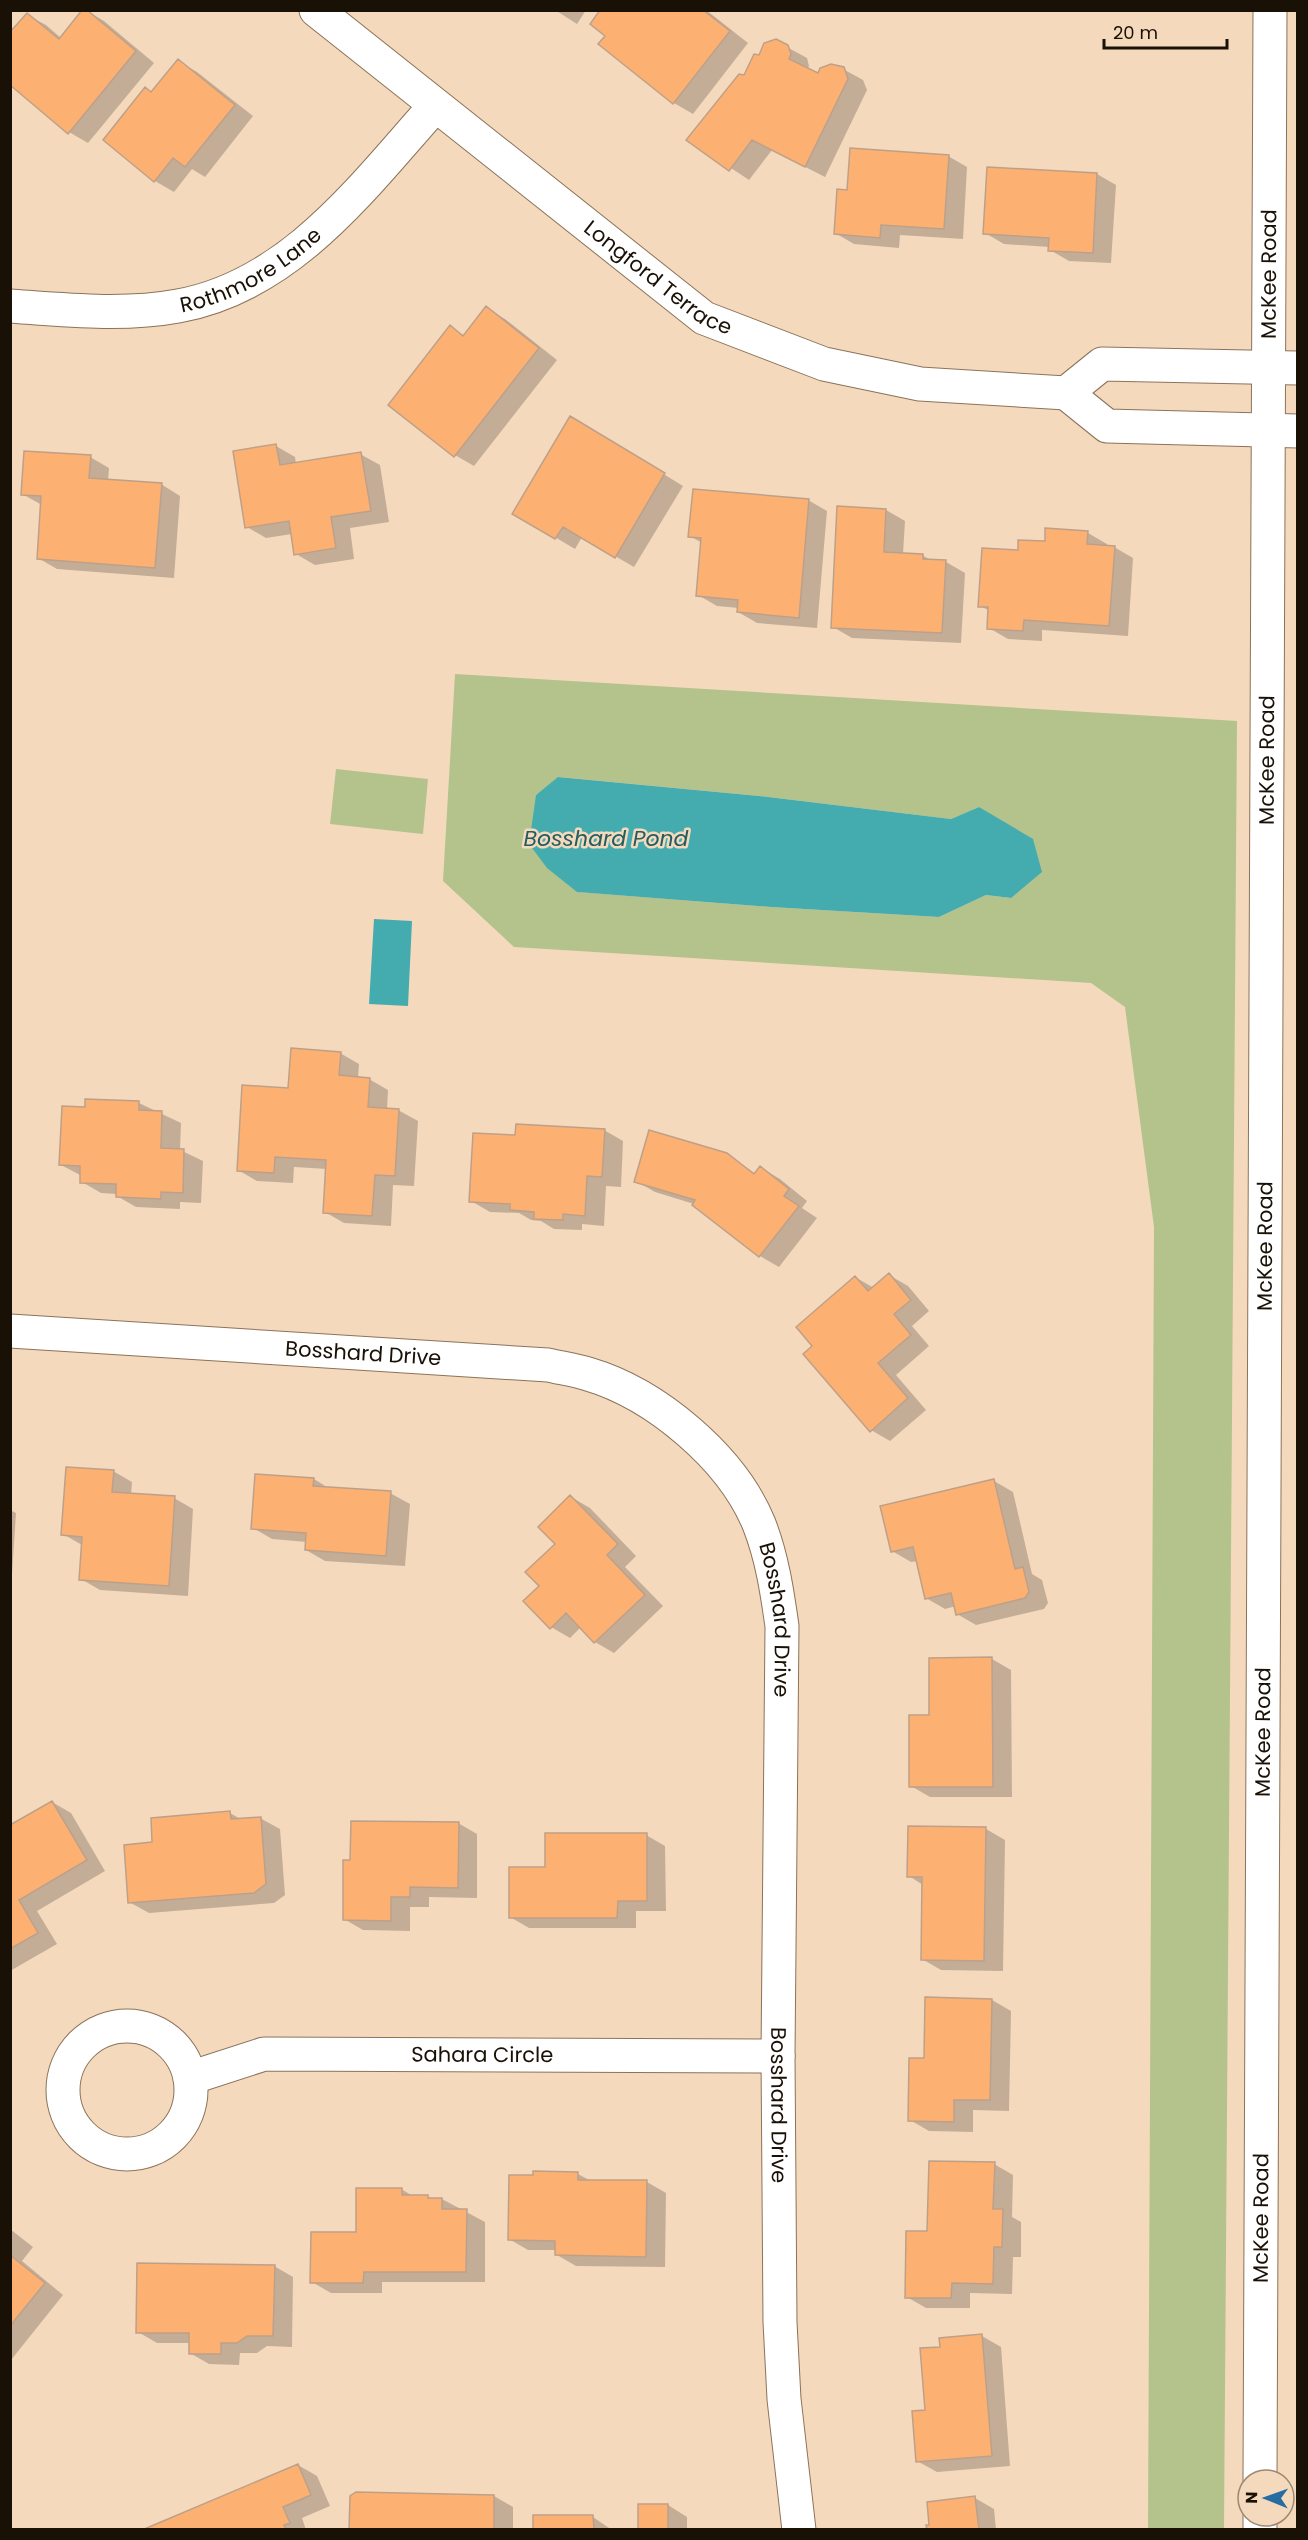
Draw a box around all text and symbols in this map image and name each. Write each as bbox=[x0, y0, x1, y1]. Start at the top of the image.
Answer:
scale bar bbox=[1104, 12, 1227, 50]
text: 20 m bbox=[1113, 20, 1158, 45]
street label: McKee Road bbox=[1254, 209, 1283, 339]
street label: Longford Terrace bbox=[578, 213, 736, 341]
street label: Rothmore Lane bbox=[177, 220, 328, 319]
street label: McKee Road bbox=[1252, 695, 1281, 825]
water label: Bosshard Pond bbox=[524, 823, 689, 854]
street label: McKee Road bbox=[1250, 1181, 1279, 1311]
street label: Bosshard Drive bbox=[284, 1333, 442, 1372]
street label: Bosshard Drive bbox=[752, 1539, 797, 1697]
street label: McKee Road bbox=[1248, 1667, 1277, 1797]
street label: Bosshard Drive bbox=[764, 2027, 794, 2183]
street label: Sahara Circle bbox=[411, 2040, 553, 2069]
street label: McKee Road bbox=[1246, 2153, 1275, 2283]
north arrow bbox=[1236, 2468, 1296, 2528]
text: N bbox=[1240, 2492, 1263, 2504]

